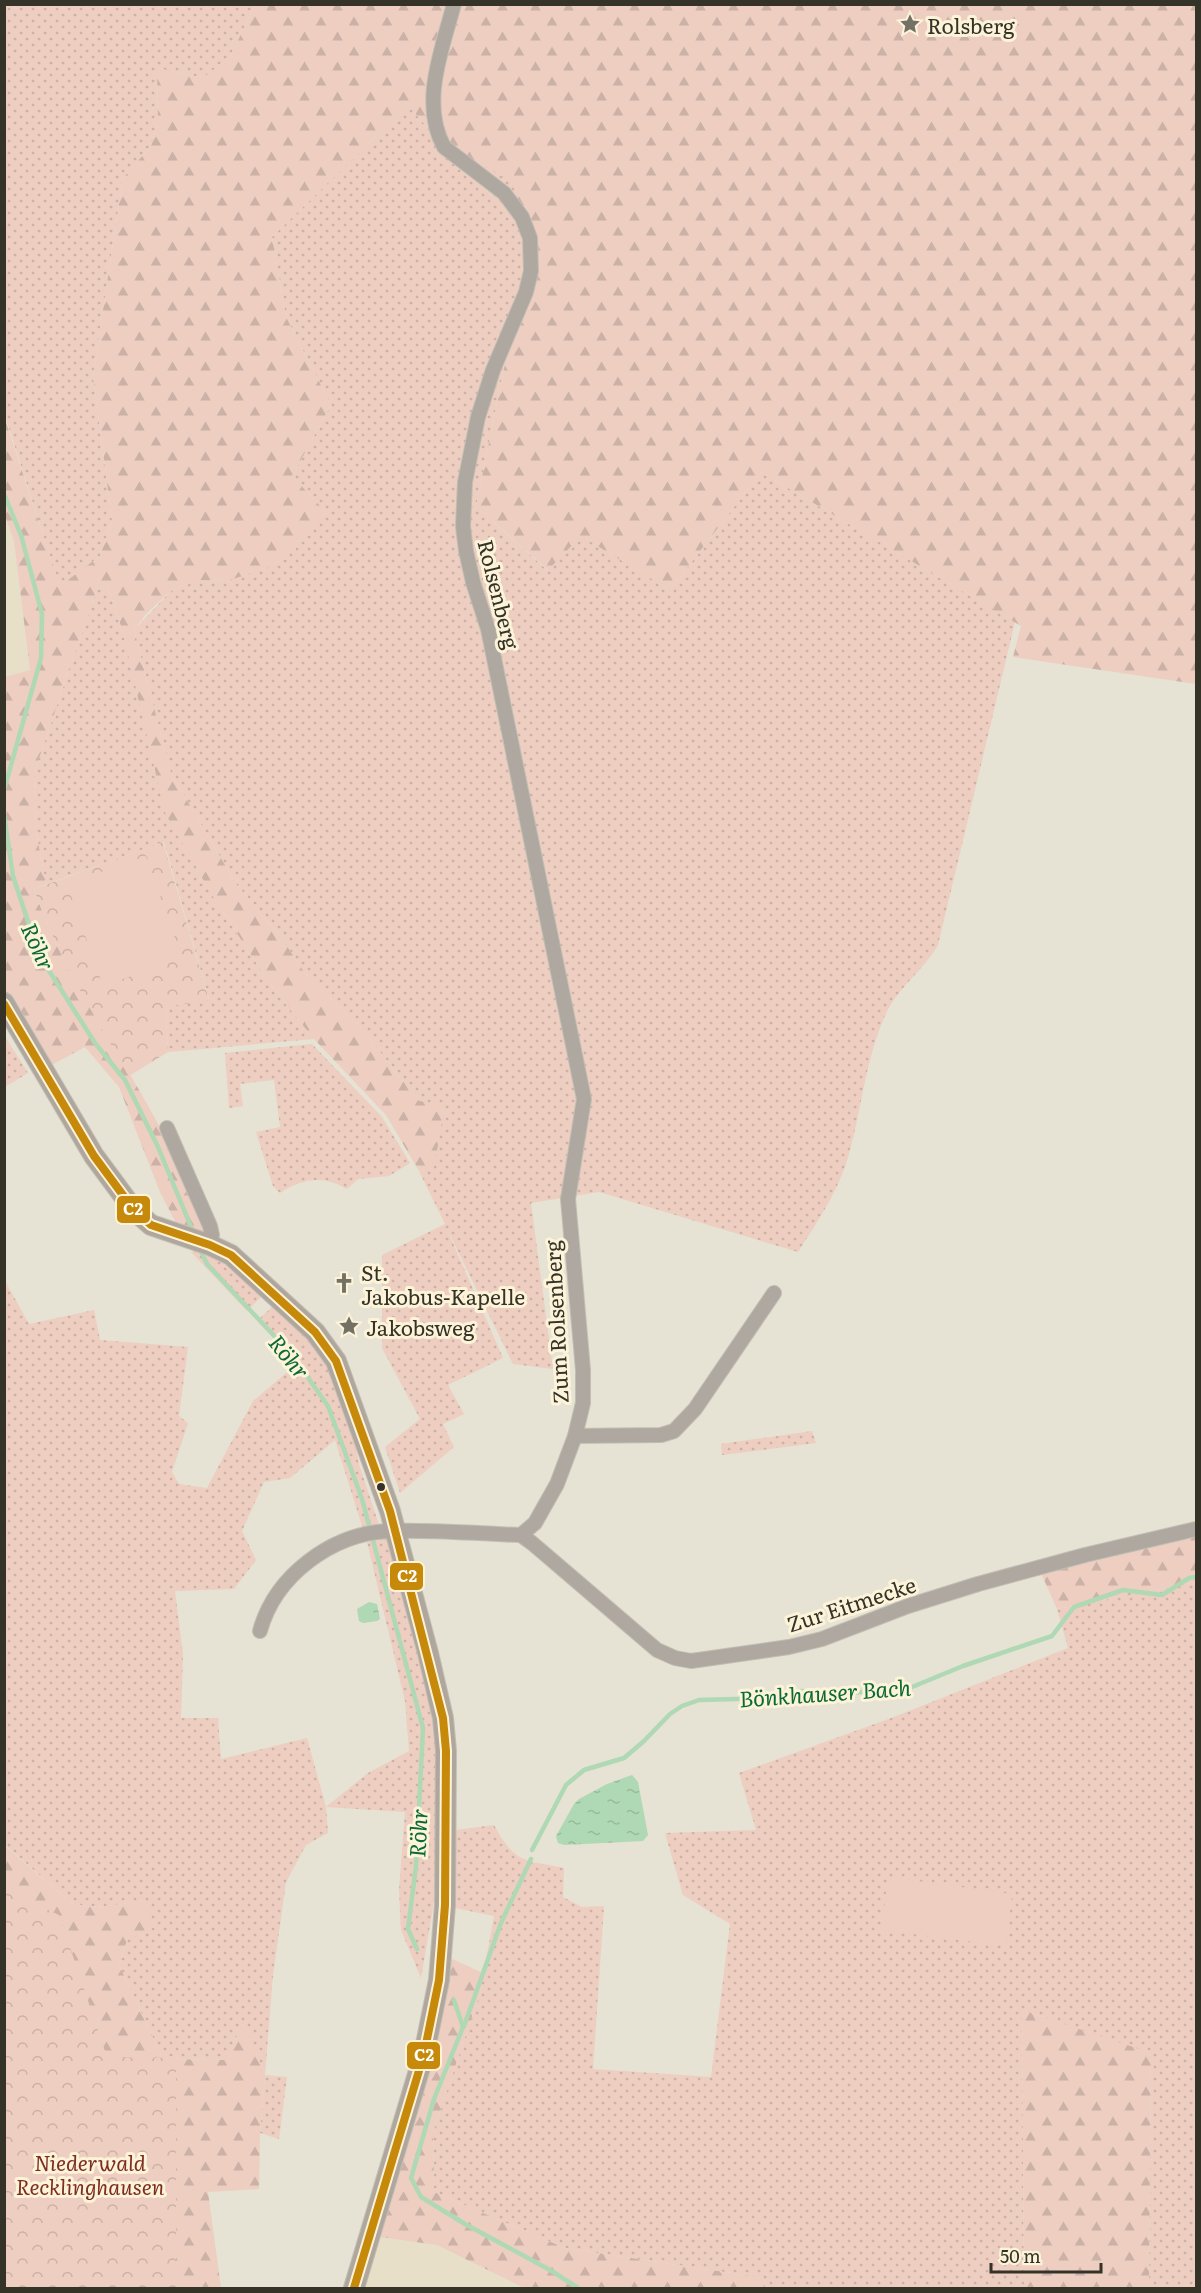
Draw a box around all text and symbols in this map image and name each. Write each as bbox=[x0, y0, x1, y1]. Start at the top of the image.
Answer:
place label: Rolsberg bbox=[927, 9, 1015, 40]
place icon: Rolsberg bbox=[898, 12, 922, 36]
street label: Rolsenberg bbox=[471, 536, 529, 652]
water label: Röhr bbox=[14, 917, 64, 975]
line badge: C2 bbox=[116, 1195, 151, 1224]
text: C2 bbox=[123, 1196, 143, 1220]
street label: Zum Rolsenberg bbox=[535, 1239, 575, 1405]
place label: St. Jakobus-Kapelle bbox=[361, 1256, 525, 1311]
church icon: St. Jakobus-Kapelle bbox=[332, 1271, 356, 1295]
place label: Jakobsweg bbox=[366, 1311, 475, 1342]
place icon: Jakobsweg bbox=[337, 1314, 361, 1338]
water label: Röhr bbox=[262, 1327, 318, 1385]
unlabelled marker bbox=[375, 1481, 387, 1493]
line badge: C2 bbox=[389, 1562, 424, 1591]
text: C2 bbox=[397, 1563, 417, 1587]
street label: Zur Eitmecke bbox=[783, 1568, 920, 1638]
water label: Bönkhauser Bach bbox=[738, 1670, 912, 1714]
water label: Röhr bbox=[399, 1808, 435, 1858]
line badge: C2 bbox=[406, 2041, 441, 2070]
text: C2 bbox=[414, 2042, 434, 2066]
park label: Niederwald Recklinghausen bbox=[16, 2146, 165, 2201]
scale bar bbox=[991, 2236, 1100, 2274]
text: 50 m bbox=[1000, 2242, 1041, 2269]

